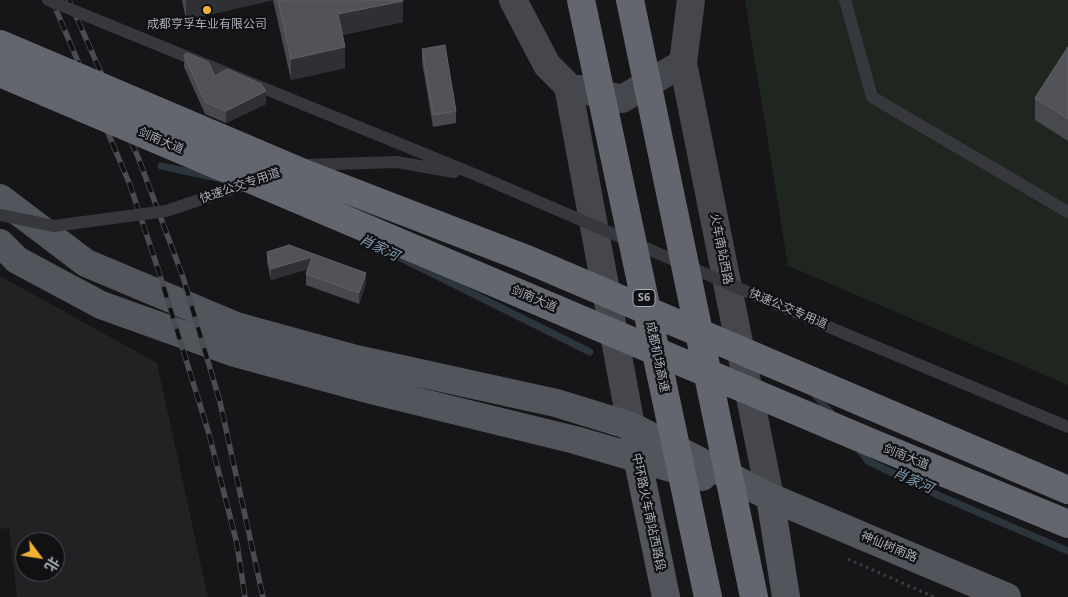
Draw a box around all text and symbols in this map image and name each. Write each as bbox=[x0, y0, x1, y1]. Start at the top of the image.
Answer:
marker: 成都亨孚车业有限公司 bbox=[201, 4, 213, 16]
place label: 成都亨孚车业有限公司 bbox=[147, 18, 267, 32]
street label: 剑南大道 bbox=[136, 125, 186, 157]
street label: 快速公交专用道 bbox=[198, 166, 282, 206]
street label: 火车南站西路 bbox=[707, 212, 735, 286]
water label: 肖家河 bbox=[356, 231, 402, 265]
street label: 剑南大道 bbox=[509, 283, 559, 315]
street label: 快速公交专用道 bbox=[747, 286, 829, 332]
road number: S6 bbox=[633, 290, 655, 306]
street label: 成都机场高速 bbox=[642, 320, 672, 394]
street label: 剑南大道 bbox=[881, 441, 931, 473]
street label: 中环路火车南站西路段 bbox=[628, 452, 668, 572]
water label: 肖家河 bbox=[890, 465, 936, 497]
street label: 神仙树南路 bbox=[859, 529, 919, 565]
north arrow bbox=[15, 532, 65, 582]
text: 北 bbox=[41, 554, 64, 575]

